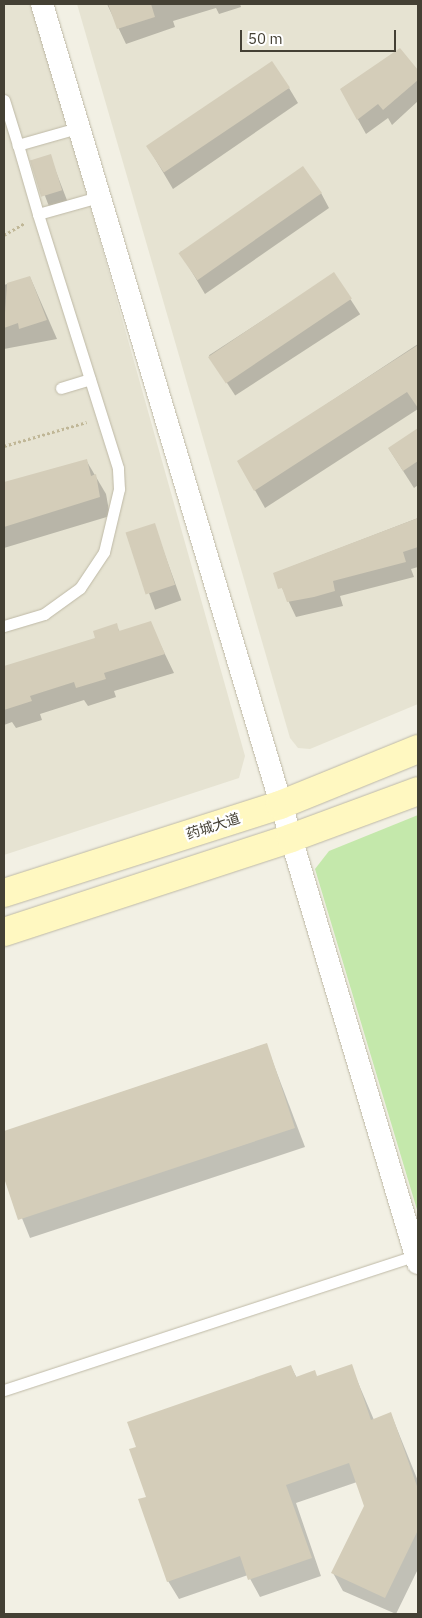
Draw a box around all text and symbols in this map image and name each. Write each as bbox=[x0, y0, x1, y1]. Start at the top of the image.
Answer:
scale bar bbox=[242, 20, 398, 52]
text: 50 m bbox=[248, 29, 283, 48]
street label: 药城大道 bbox=[184, 809, 242, 843]

